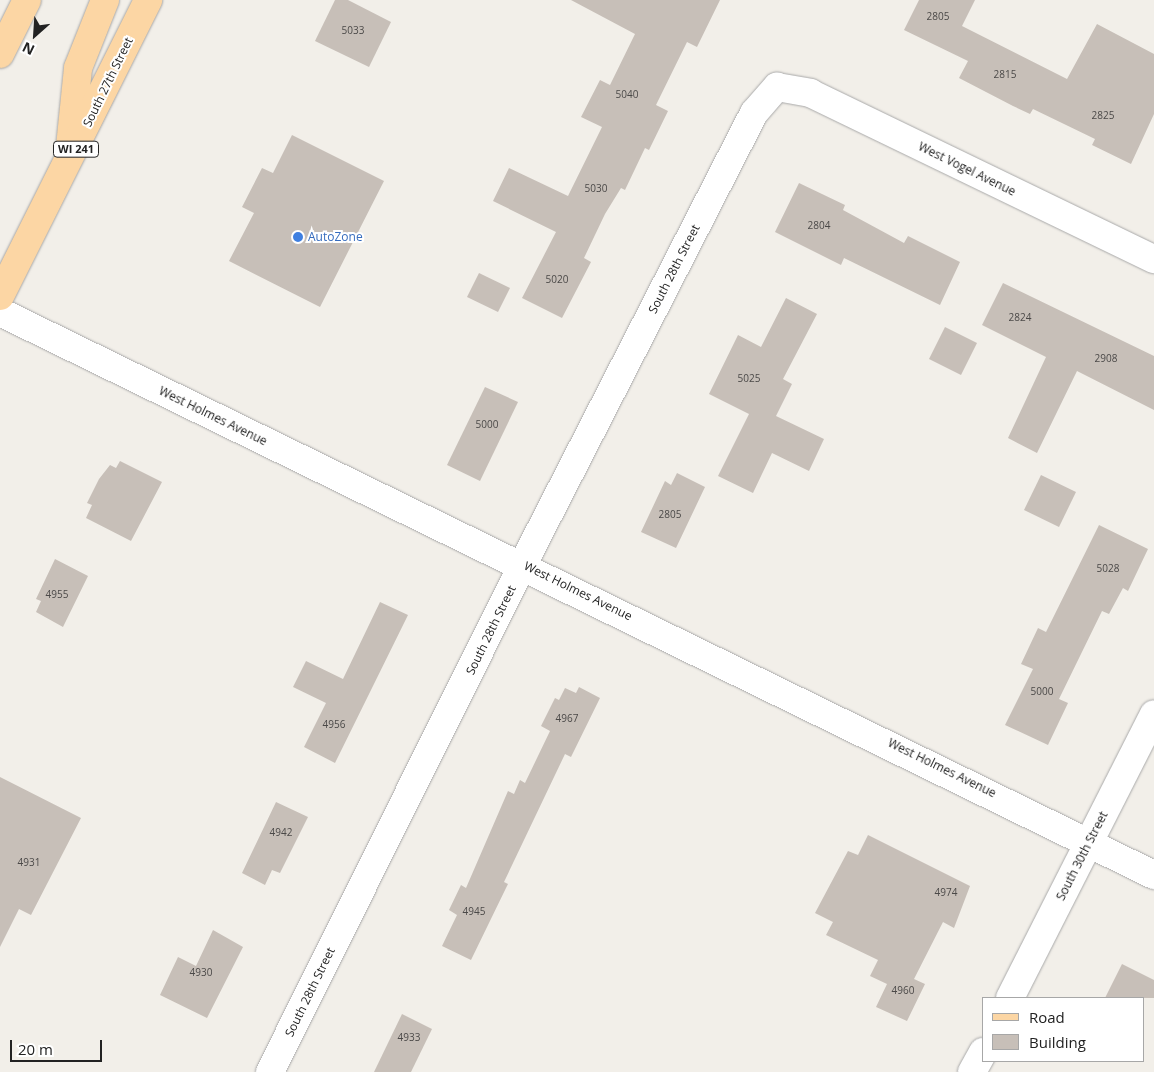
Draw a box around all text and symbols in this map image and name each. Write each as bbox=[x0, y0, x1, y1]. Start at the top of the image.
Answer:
north arrow bbox=[10, 10, 60, 60]
house number: 2805 bbox=[927, 11, 949, 23]
house number: 5033 bbox=[342, 25, 364, 37]
street label: South 27th Street bbox=[80, 35, 136, 129]
text: N bbox=[19, 38, 37, 60]
house number: 2815 bbox=[994, 69, 1016, 81]
house number: 5040 bbox=[616, 89, 638, 101]
house number: 2825 bbox=[1092, 110, 1114, 122]
street label: West Vogel Avenue bbox=[916, 139, 1018, 199]
road number: WI 241 bbox=[52, 140, 100, 158]
house number: 5030 bbox=[585, 183, 607, 195]
house number: 2804 bbox=[808, 220, 830, 232]
street label: South 28th Street bbox=[645, 222, 703, 316]
place label: AutoZone bbox=[308, 230, 363, 244]
marker: AutoZone bbox=[292, 231, 304, 243]
house number: 5020 bbox=[546, 274, 568, 286]
house number: 2824 bbox=[1009, 312, 1031, 324]
house number: 2908 bbox=[1095, 353, 1117, 365]
house number: 5025 bbox=[738, 373, 760, 385]
street label: West Holmes Avenue bbox=[157, 384, 269, 448]
house number: 5000 bbox=[476, 419, 498, 431]
house number: 2805 bbox=[659, 509, 681, 521]
street label: West Holmes Avenue bbox=[522, 559, 634, 623]
house number: 5028 bbox=[1097, 563, 1119, 575]
street label: South 28th Street bbox=[463, 583, 519, 677]
house number: 4955 bbox=[46, 589, 68, 601]
house number: 5000 bbox=[1031, 686, 1053, 698]
house number: 4967 bbox=[556, 713, 578, 725]
house number: 4956 bbox=[323, 719, 345, 731]
street label: West Holmes Avenue bbox=[886, 736, 998, 800]
street label: South 30th Street bbox=[1053, 809, 1111, 903]
house number: 4942 bbox=[270, 827, 292, 839]
house number: 4931 bbox=[18, 857, 40, 869]
house number: 4974 bbox=[935, 887, 957, 899]
house number: 4945 bbox=[463, 906, 485, 918]
street label: South 28th Street bbox=[282, 945, 338, 1039]
house number: 4930 bbox=[190, 967, 212, 979]
house number: 4960 bbox=[892, 985, 914, 997]
legend bbox=[982, 997, 1144, 1062]
text: Road bbox=[1029, 1007, 1065, 1027]
scale bar bbox=[12, 1030, 105, 1062]
house number: 4933 bbox=[398, 1032, 420, 1044]
text: Building bbox=[1029, 1032, 1086, 1052]
text: 20 m bbox=[18, 1039, 53, 1059]

